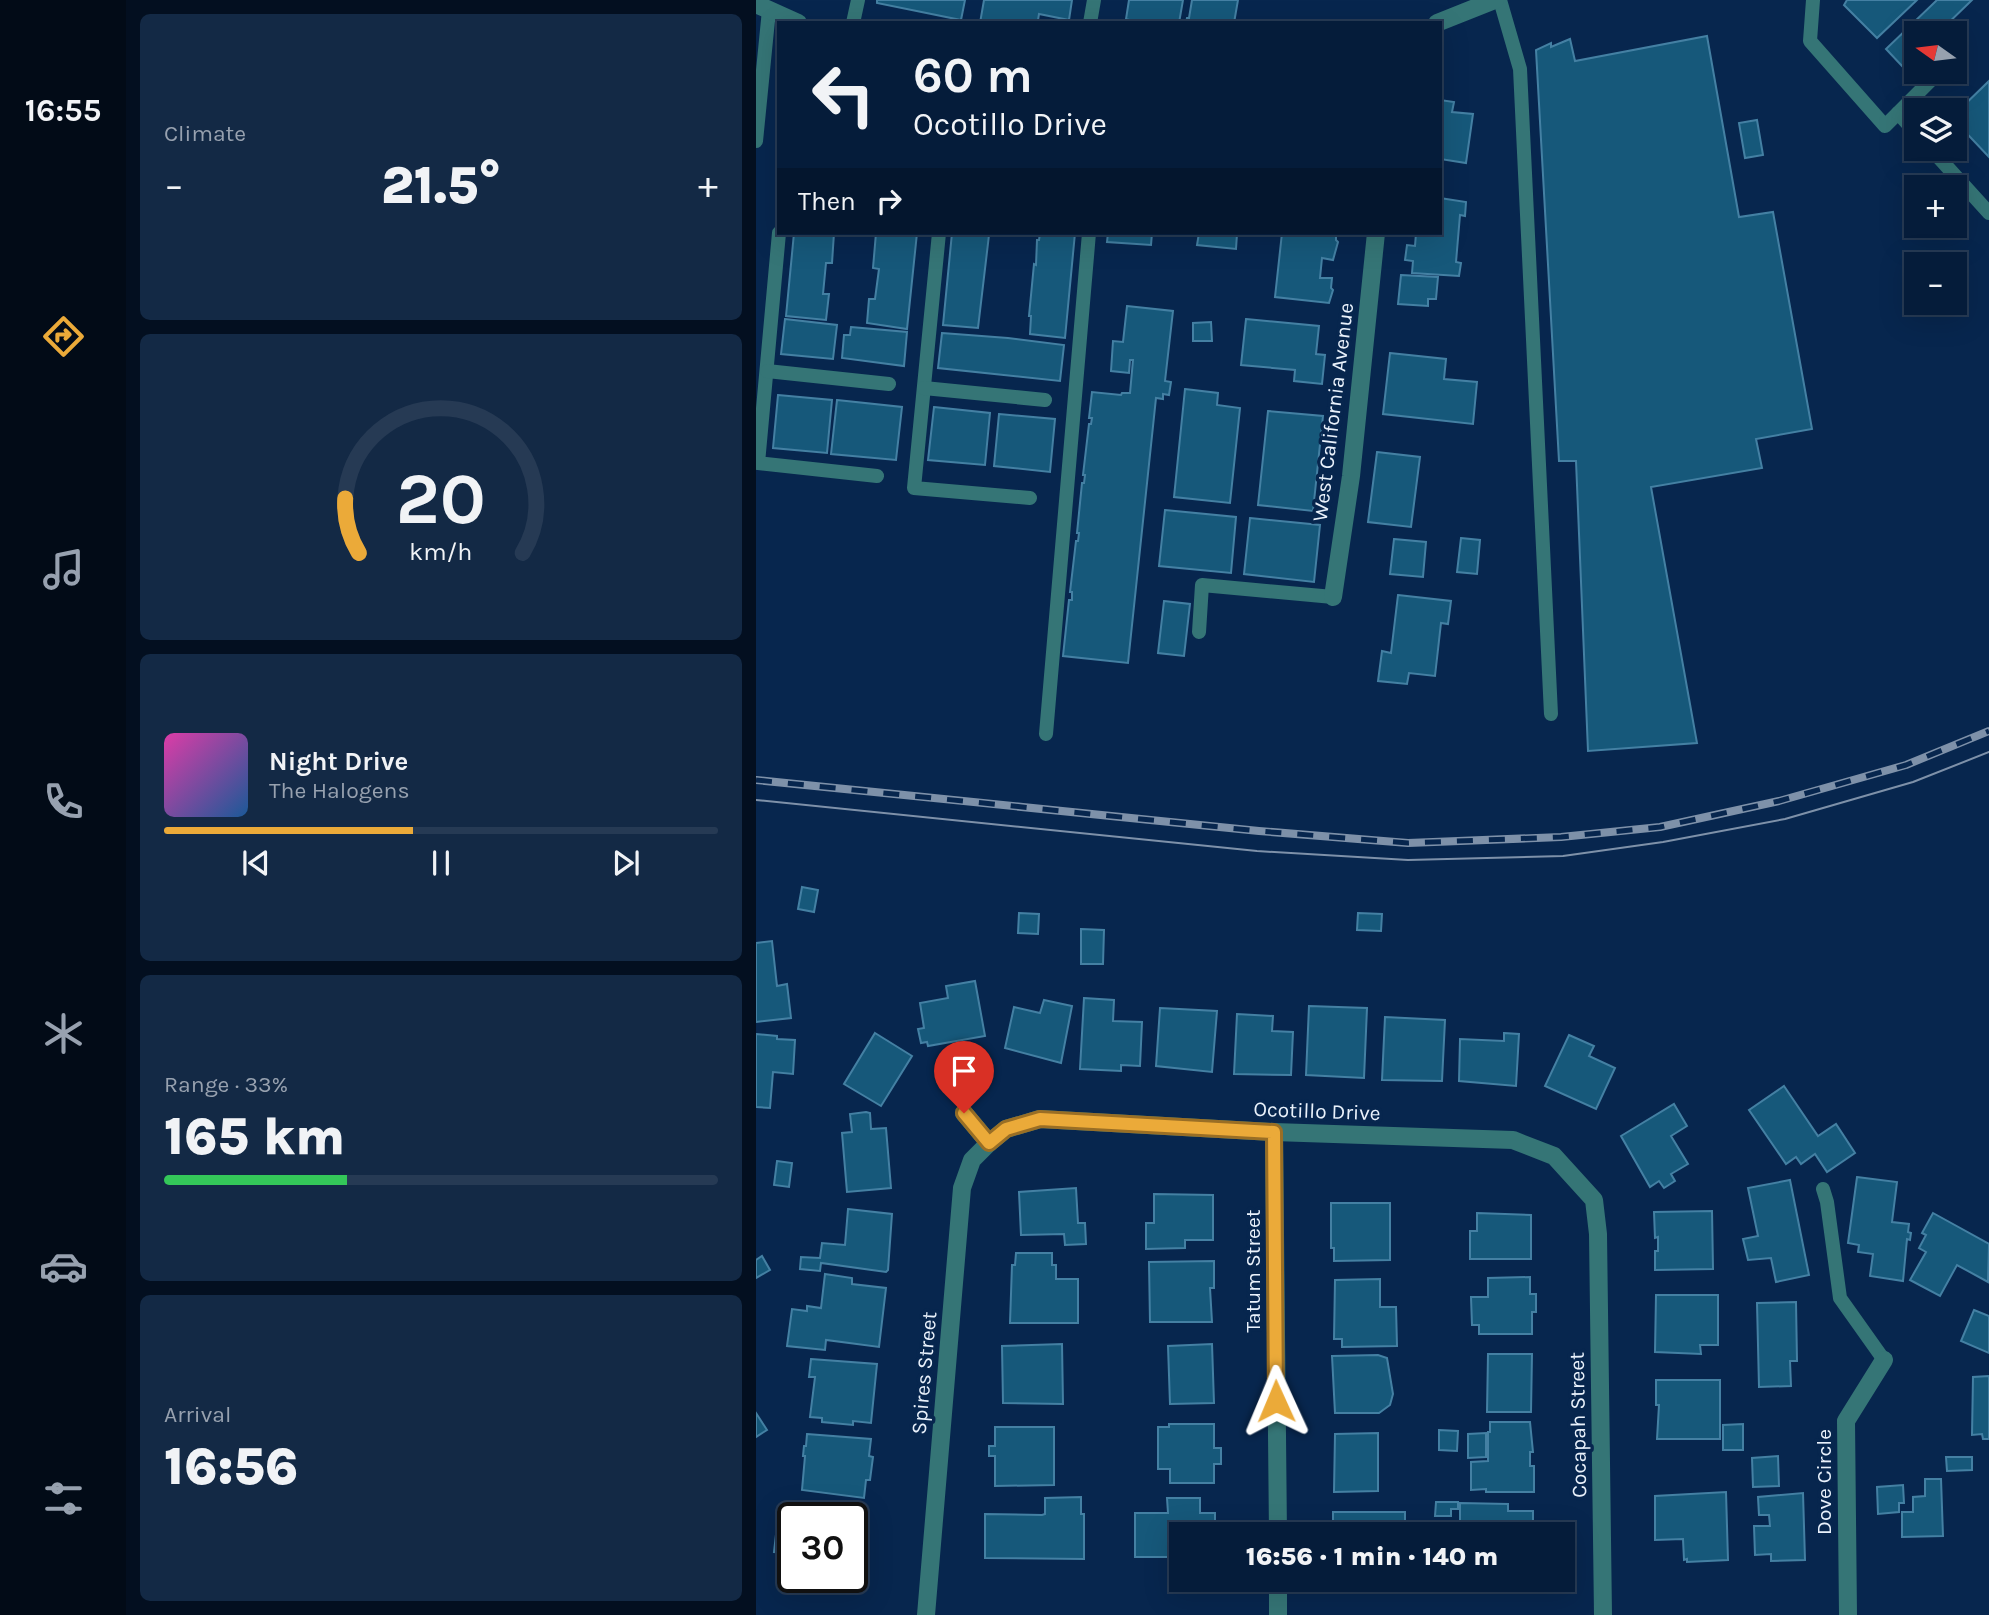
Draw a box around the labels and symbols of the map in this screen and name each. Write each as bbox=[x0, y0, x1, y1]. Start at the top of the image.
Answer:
north arrow bbox=[1904, 21, 1967, 84]
street label: West California Avenue bbox=[1308, 301, 1358, 523]
pin bbox=[934, 1041, 994, 1113]
street label: Ocotillo Drive bbox=[1253, 1097, 1381, 1125]
street label: Tatum Street bbox=[1241, 1209, 1265, 1333]
street label: Spires Street bbox=[907, 1310, 941, 1435]
street label: Cocapah Street bbox=[1565, 1352, 1591, 1498]
position arrow bbox=[1239, 1364, 1313, 1438]
street label: Dove Circle bbox=[1812, 1429, 1836, 1535]
speed limit sign: 30 bbox=[777, 1502, 868, 1593]

